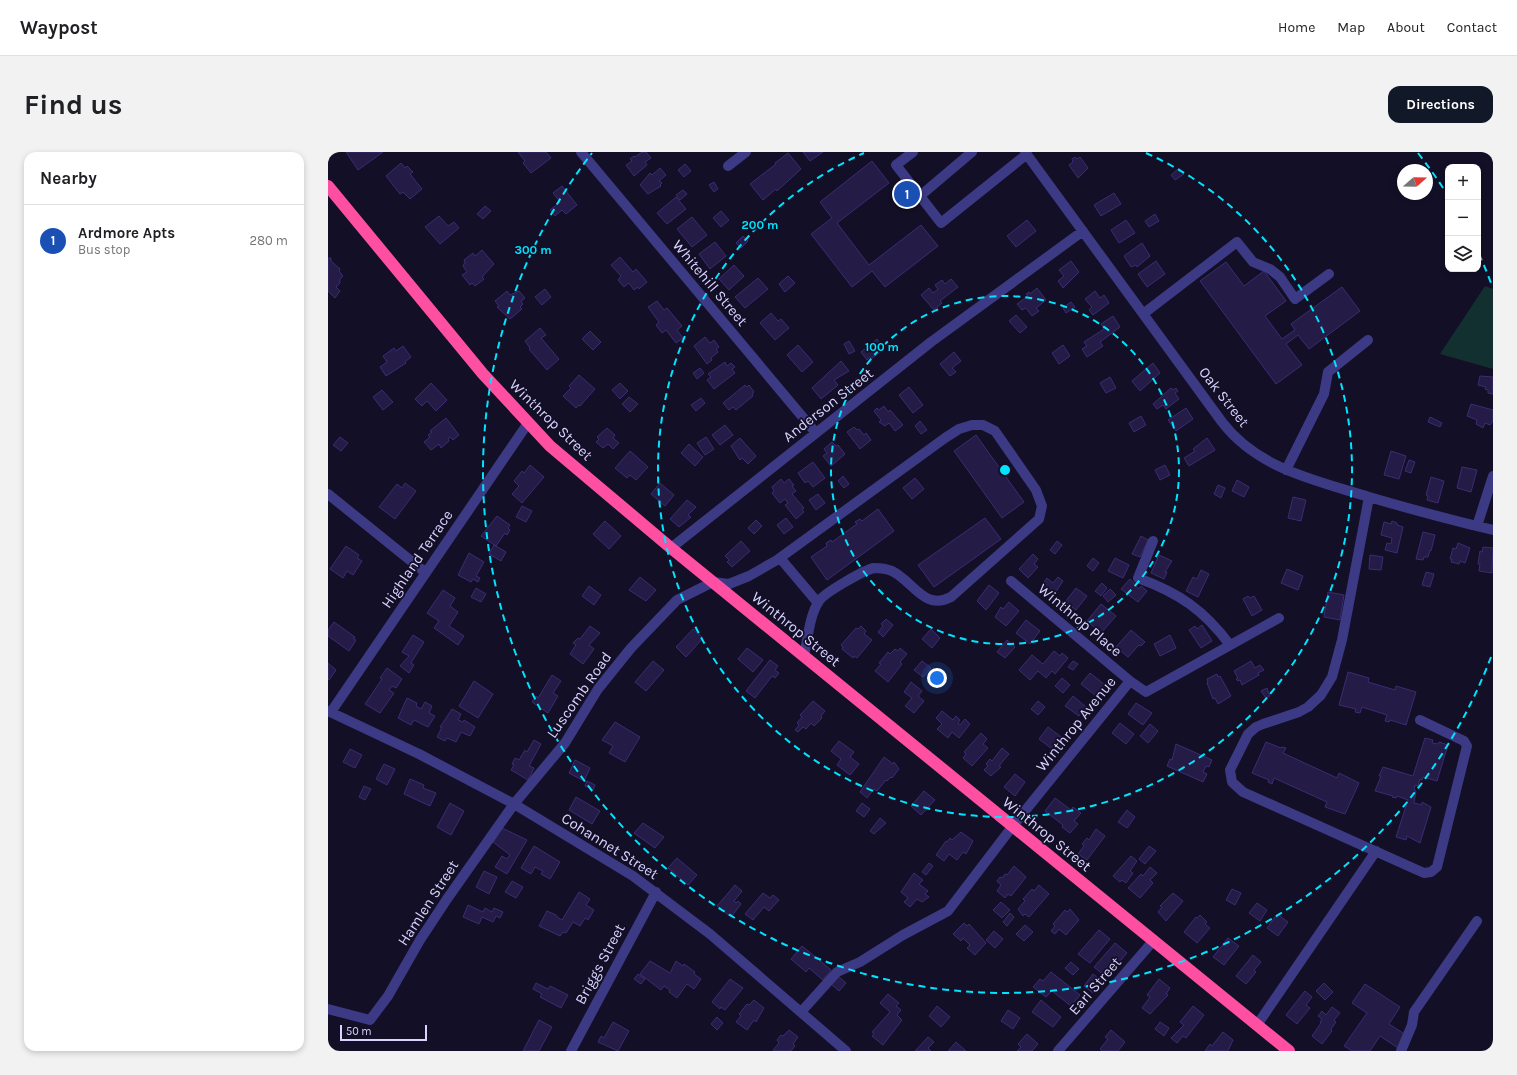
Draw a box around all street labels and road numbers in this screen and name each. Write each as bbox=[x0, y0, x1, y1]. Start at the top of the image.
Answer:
street label: Whitehill Street bbox=[669, 236, 751, 330]
street label: Oak Street bbox=[1195, 363, 1253, 431]
street label: Anderson Street bbox=[779, 364, 877, 446]
street label: Winthrop Street bbox=[506, 376, 597, 464]
street label: Highland Terrace bbox=[377, 506, 457, 612]
street label: Winthrop Place bbox=[1034, 580, 1126, 660]
street label: Winthrop Street bbox=[748, 588, 844, 670]
street label: Luscomb Road bbox=[543, 648, 615, 742]
street label: Winthrop Avenue bbox=[1032, 673, 1120, 775]
street label: Winthrop Street bbox=[999, 793, 1095, 875]
street label: Cohannet Street bbox=[558, 809, 662, 883]
street label: Hamlen Street bbox=[394, 857, 462, 949]
street label: Briggs Street bbox=[571, 920, 629, 1007]
street label: Earl Street bbox=[1065, 953, 1125, 1019]

